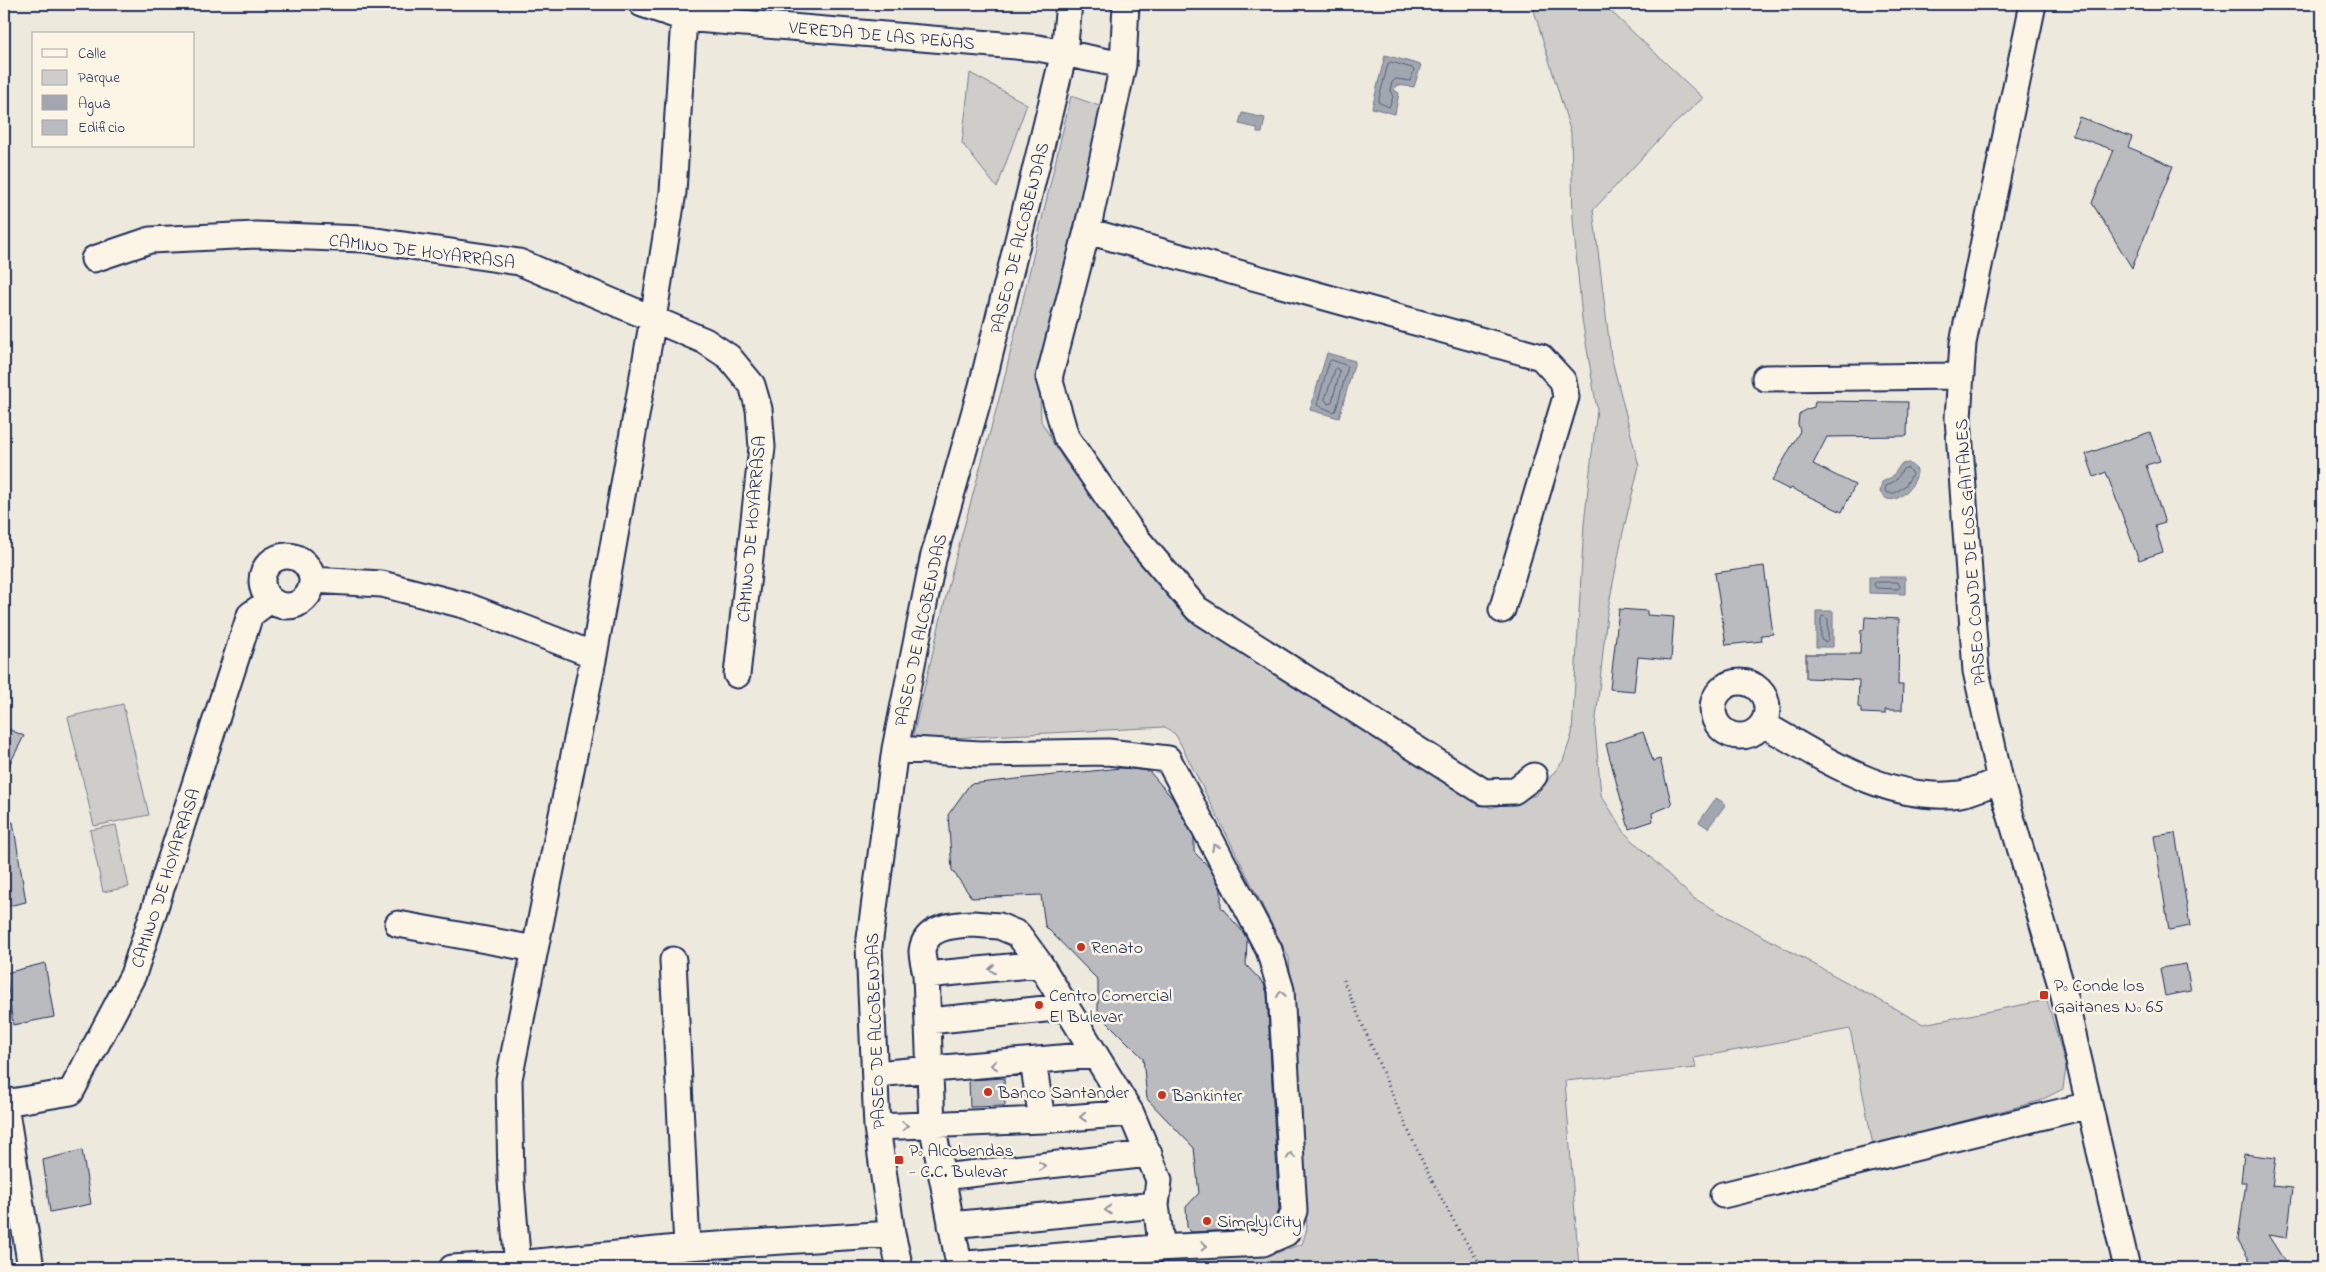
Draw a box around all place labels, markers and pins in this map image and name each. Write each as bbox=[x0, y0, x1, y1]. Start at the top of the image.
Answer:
place label: Renato bbox=[1091, 936, 1143, 962]
marker: Renato bbox=[1075, 941, 1087, 953]
place label: Pº Conde los Gaitanes Nº 65 bbox=[2054, 974, 2164, 1021]
place label: Centro Comercial El Bulevar bbox=[1049, 984, 1172, 1031]
marker: Pº Conde los Gaitanes Nº 65 bbox=[2038, 989, 2050, 1001]
marker: Centro Comercial El Bulevar bbox=[1033, 999, 1045, 1011]
place label: Banco Santander bbox=[997, 1081, 1130, 1107]
place label: Bankinter bbox=[1171, 1084, 1243, 1110]
marker: Banco Santander bbox=[982, 1086, 994, 1098]
marker: Bankinter bbox=[1156, 1089, 1168, 1101]
place label: Pº Alcobendas - C.C. Bulevar bbox=[909, 1139, 1014, 1186]
marker: Pº Alcobendas - C.C. Bulevar bbox=[893, 1154, 905, 1166]
place label: Simply City bbox=[1217, 1210, 1302, 1236]
marker: Simply City bbox=[1201, 1215, 1213, 1227]

